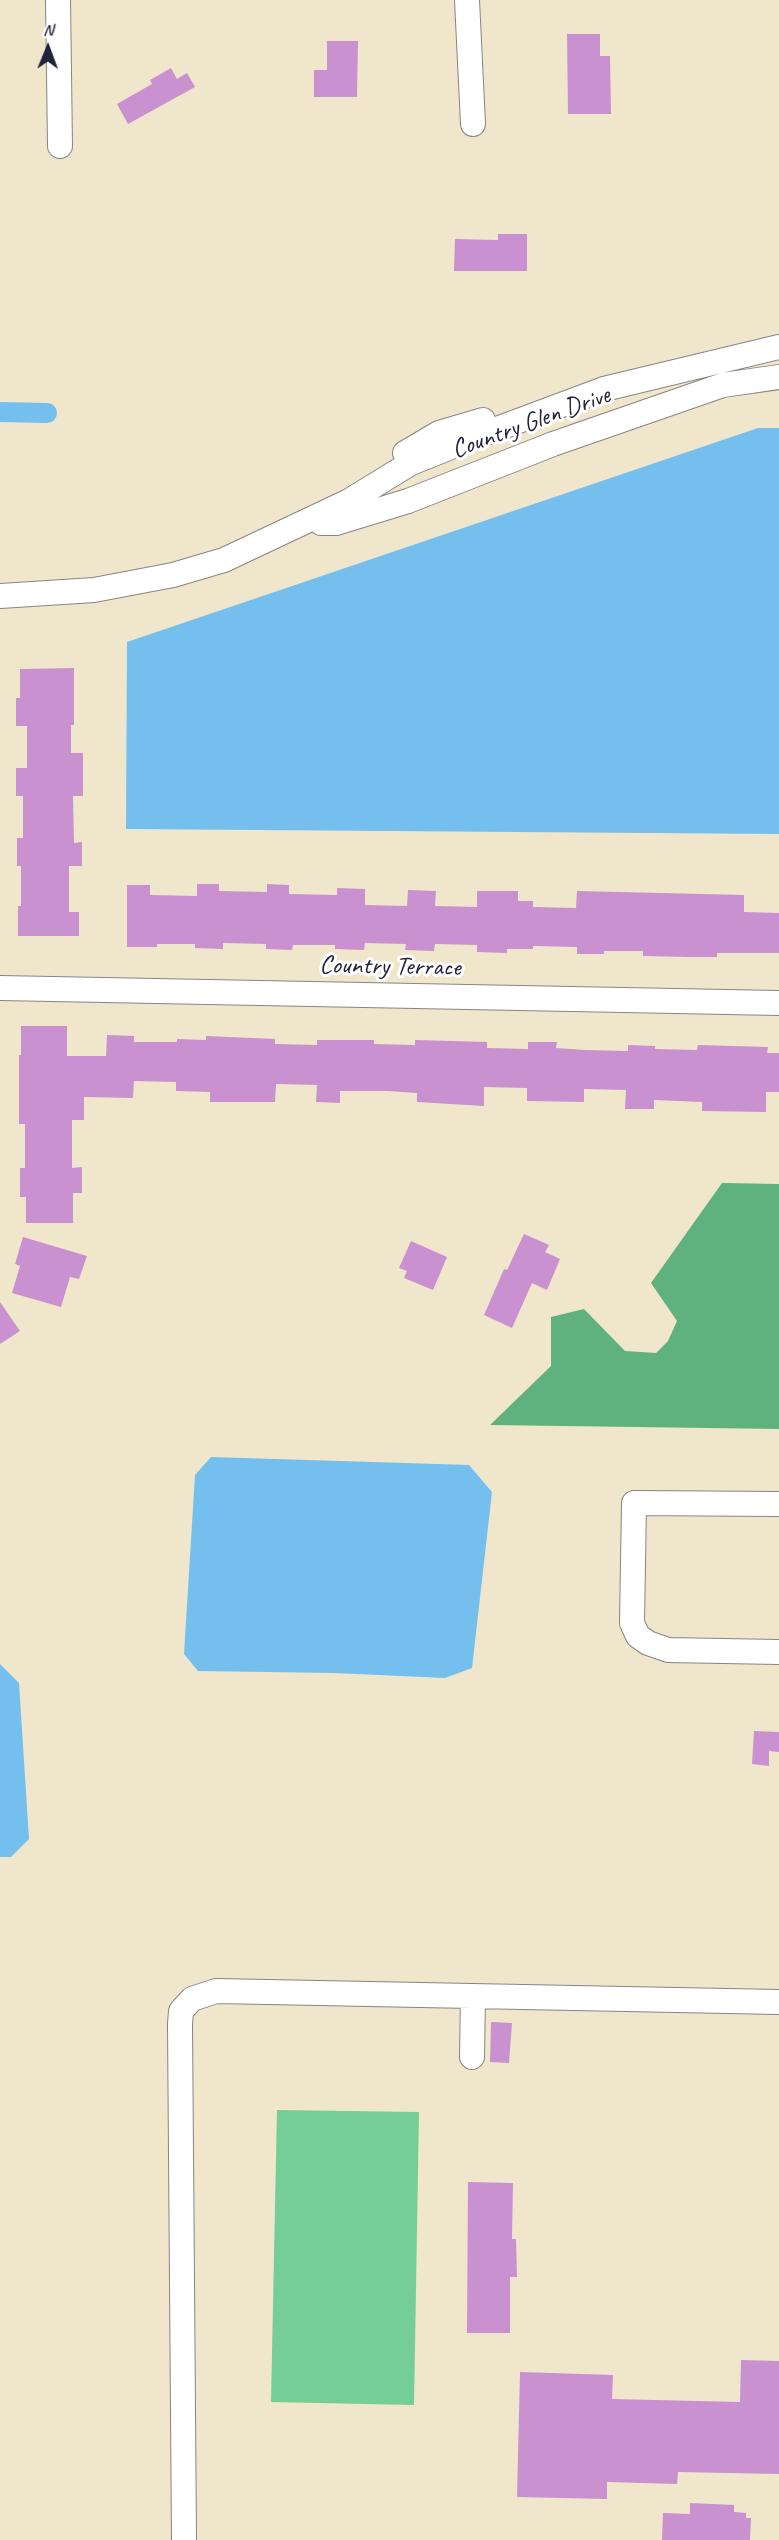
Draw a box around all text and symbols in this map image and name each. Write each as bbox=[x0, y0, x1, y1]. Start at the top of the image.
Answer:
north arrow bbox=[18, 18, 78, 78]
text: N bbox=[43, 20, 53, 40]
street label: Country Glen Drive bbox=[448, 380, 614, 466]
street label: Country Terrace bbox=[319, 950, 461, 984]

